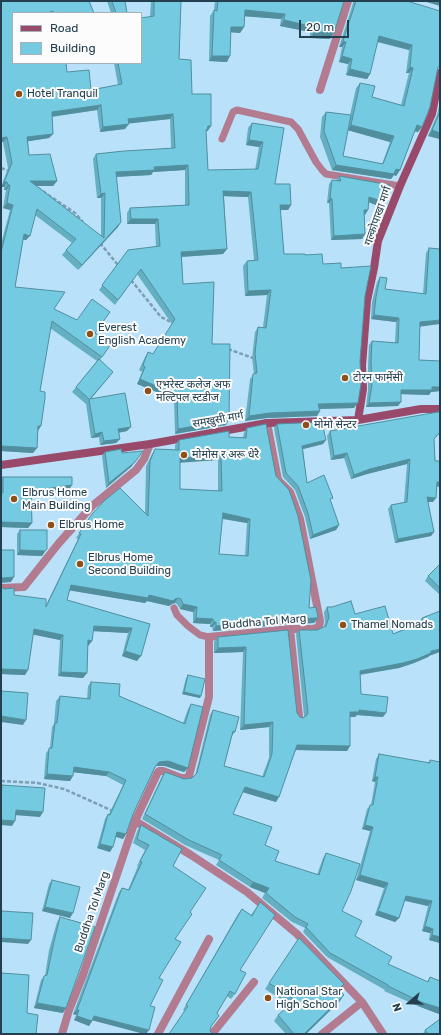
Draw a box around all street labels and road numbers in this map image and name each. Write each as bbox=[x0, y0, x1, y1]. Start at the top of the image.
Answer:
street label: गल्कोपाखा मार्ग bbox=[362, 185, 394, 247]
street label: समखुसी मार्ग bbox=[191, 409, 245, 431]
street label: Buddha Tol Marg bbox=[221, 612, 307, 632]
street label: Buddha Tol Marg bbox=[72, 870, 112, 954]

